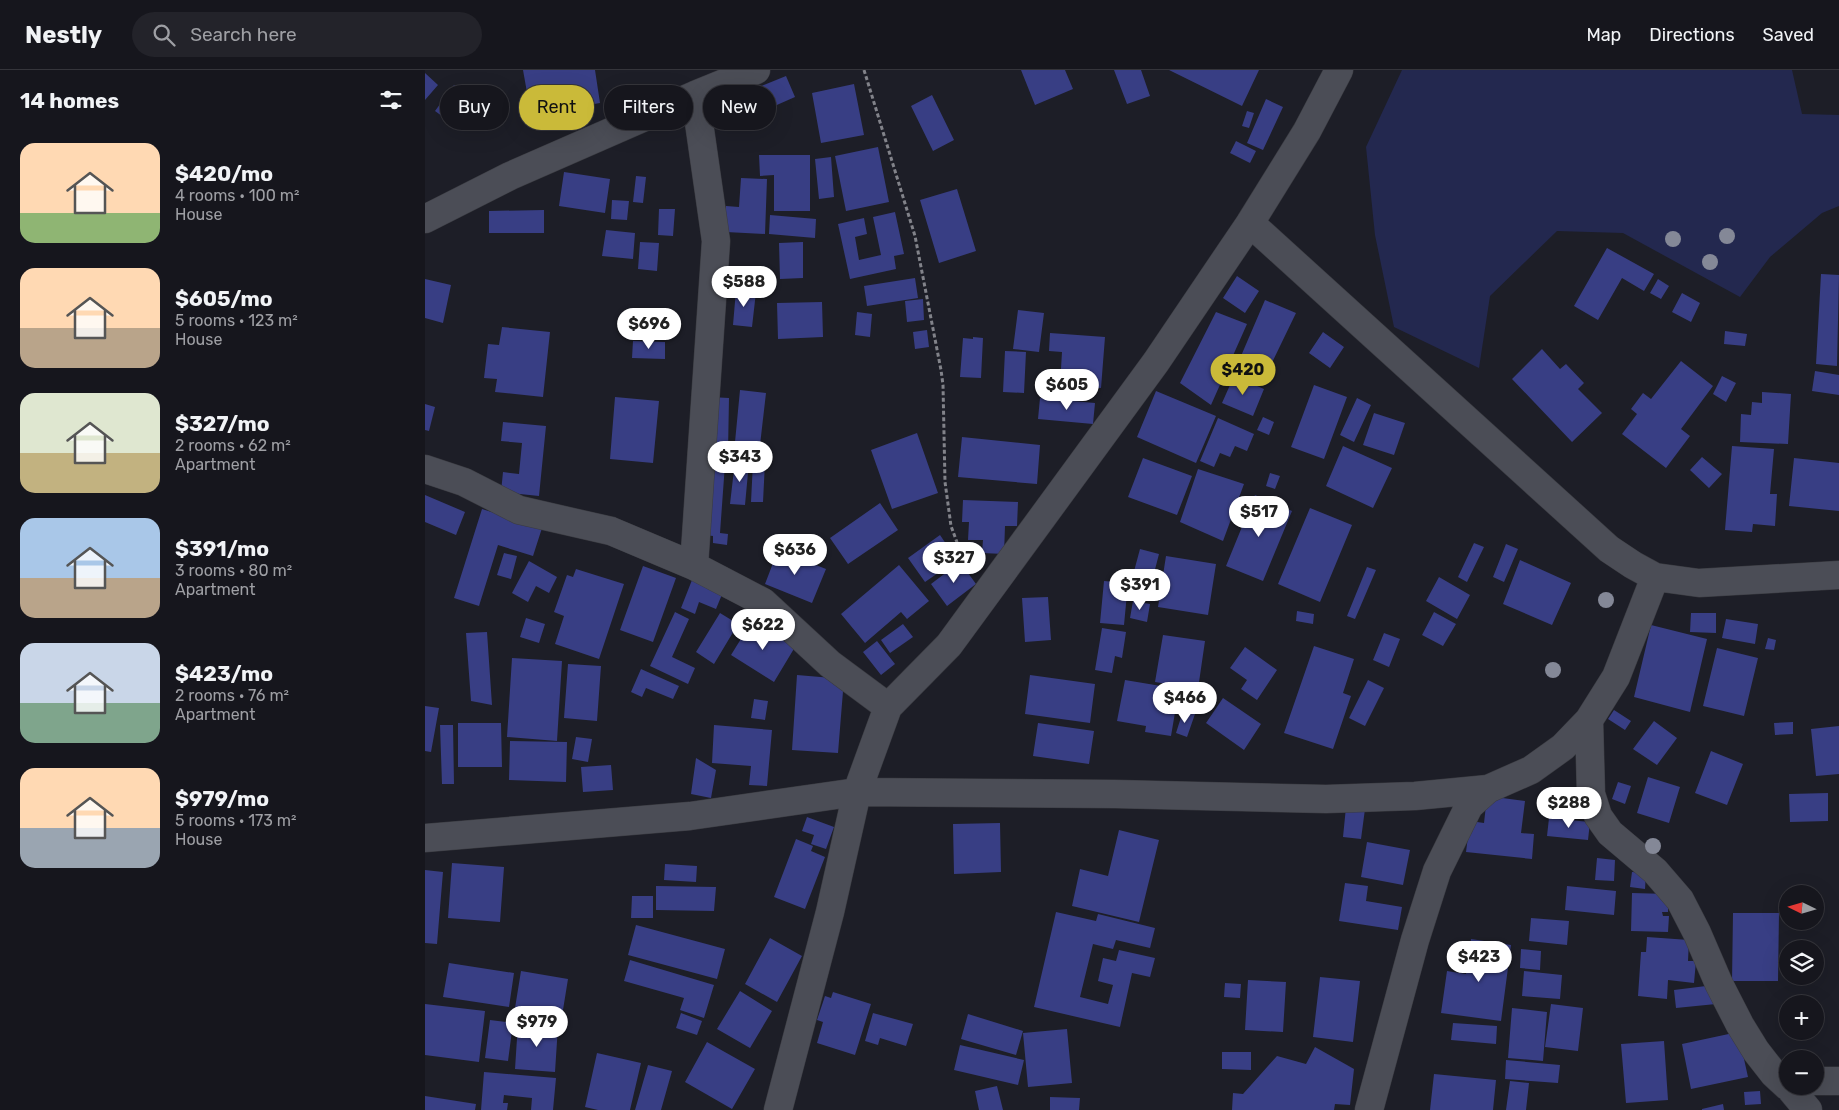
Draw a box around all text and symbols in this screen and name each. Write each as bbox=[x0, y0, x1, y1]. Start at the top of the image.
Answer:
search box bbox=[132, 12, 482, 57]
text: Nestly bbox=[25, 21, 102, 49]
icon: search bbox=[150, 21, 178, 49]
text: Search here bbox=[190, 23, 297, 46]
text: Map bbox=[1586, 24, 1621, 46]
text: Directions bbox=[1649, 24, 1735, 46]
text: Saved bbox=[1763, 24, 1814, 46]
chip: Buy bbox=[440, 85, 509, 130]
chip: Rent bbox=[519, 85, 594, 130]
chip: Filters bbox=[604, 85, 693, 130]
chip: New bbox=[703, 85, 776, 130]
icon: filters bbox=[377, 86, 405, 114]
text: 14 homes bbox=[20, 88, 119, 113]
text: $420/mo bbox=[175, 161, 273, 186]
icon: home bbox=[60, 163, 120, 223]
text: 4 rooms · 100 m² bbox=[175, 186, 299, 205]
text: House bbox=[175, 205, 222, 224]
pin: $588 bbox=[714, 266, 774, 308]
text: $588 bbox=[723, 272, 765, 291]
text: $605/mo bbox=[175, 286, 273, 311]
icon: home bbox=[60, 288, 120, 348]
pin: $696 bbox=[619, 308, 679, 350]
text: 5 rooms · 123 m² bbox=[175, 311, 298, 330]
text: $696 bbox=[628, 314, 670, 333]
text: House bbox=[175, 330, 222, 349]
pin: $420 bbox=[1213, 354, 1273, 396]
text: $420 bbox=[1222, 360, 1264, 379]
pin: $605 bbox=[1037, 368, 1097, 411]
text: $605 bbox=[1046, 375, 1088, 394]
text: $327/mo bbox=[175, 411, 270, 436]
icon: home bbox=[60, 413, 120, 473]
text: 2 rooms · 62 m² bbox=[175, 436, 291, 455]
pin: $343 bbox=[710, 440, 770, 483]
text: $343 bbox=[719, 447, 761, 466]
text: Apartment bbox=[175, 455, 255, 474]
pin: $517 bbox=[1229, 496, 1289, 538]
text: $517 bbox=[1240, 502, 1278, 521]
pin: $636 bbox=[765, 534, 825, 576]
text: $391/mo bbox=[175, 536, 269, 561]
icon: home bbox=[60, 538, 120, 598]
text: $636 bbox=[774, 540, 816, 559]
pin: $327 bbox=[924, 542, 984, 584]
text: $327 bbox=[934, 548, 974, 567]
text: 3 rooms · 80 m² bbox=[175, 561, 292, 580]
pin: $391 bbox=[1110, 568, 1170, 611]
text: $391 bbox=[1120, 575, 1160, 594]
text: Apartment bbox=[175, 580, 255, 599]
pin: $622 bbox=[733, 608, 793, 651]
text: $622 bbox=[742, 615, 784, 634]
text: $423/mo bbox=[175, 661, 273, 686]
icon: home bbox=[60, 663, 120, 723]
pin: $466 bbox=[1155, 682, 1215, 724]
text: 2 rooms · 76 m² bbox=[175, 686, 289, 705]
text: $466 bbox=[1164, 688, 1206, 707]
text: Apartment bbox=[175, 705, 255, 724]
text: $979/mo bbox=[175, 786, 269, 811]
pin: $288 bbox=[1539, 786, 1599, 829]
icon: home bbox=[60, 788, 120, 848]
text: $288 bbox=[1548, 793, 1590, 812]
text: 5 rooms · 173 m² bbox=[175, 811, 297, 830]
text: House bbox=[175, 830, 222, 849]
north arrow bbox=[1779, 885, 1824, 930]
map controls bbox=[1779, 885, 1824, 1095]
pin: $423 bbox=[1449, 940, 1509, 983]
button: layers bbox=[1779, 940, 1824, 985]
text: $423 bbox=[1458, 947, 1500, 966]
button: + bbox=[1779, 995, 1824, 1040]
pin: $979 bbox=[507, 1006, 567, 1048]
text: $979 bbox=[517, 1012, 557, 1031]
button: − bbox=[1779, 1050, 1824, 1095]

